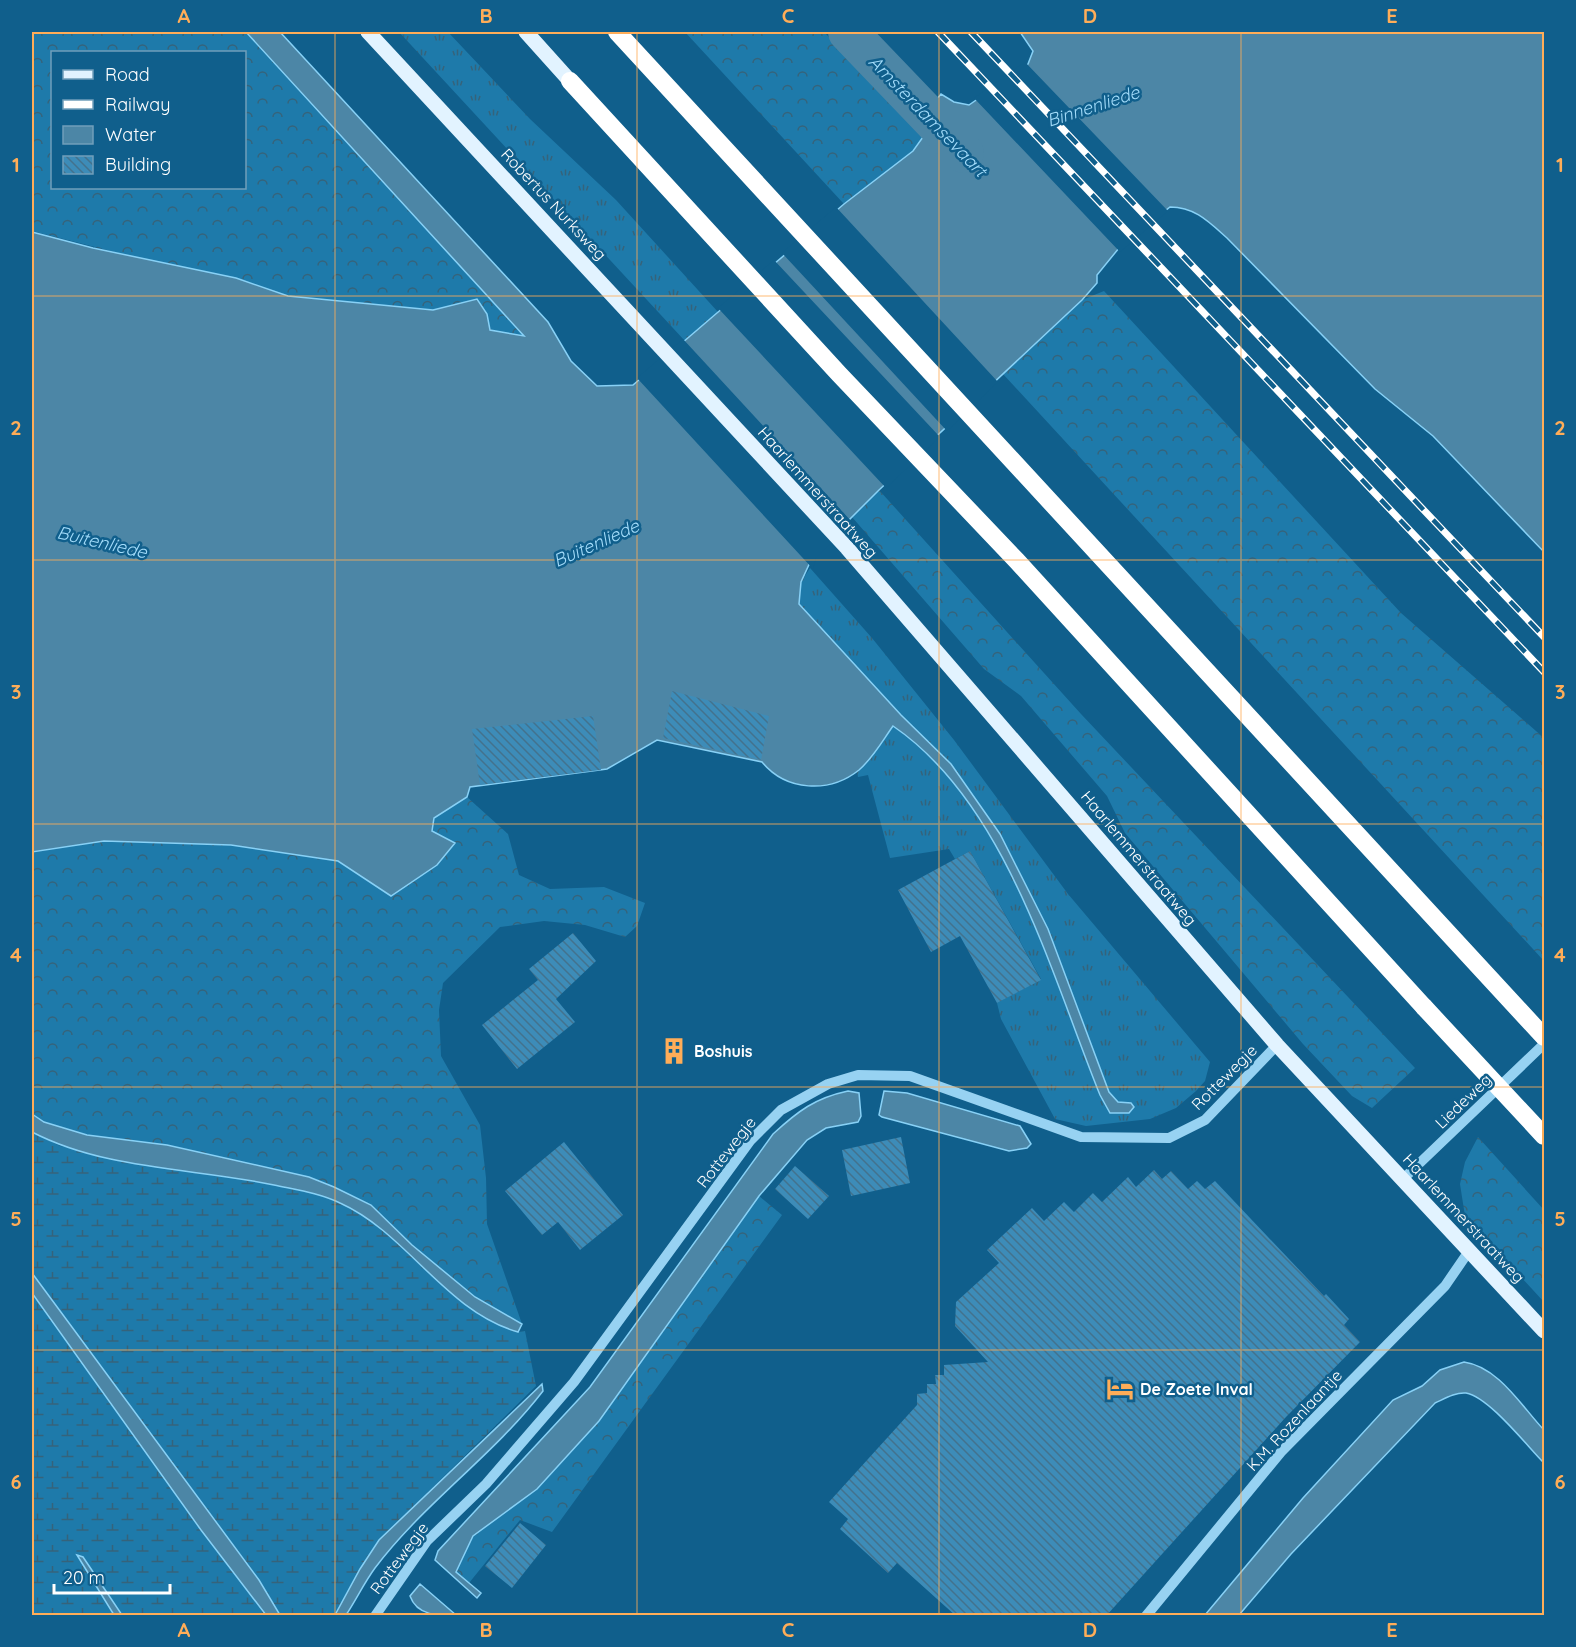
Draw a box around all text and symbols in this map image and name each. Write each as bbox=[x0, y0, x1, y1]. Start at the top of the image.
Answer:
text: A bbox=[178, 3, 191, 28]
text: B bbox=[479, 3, 493, 28]
text: C bbox=[782, 3, 795, 28]
text: D bbox=[1083, 3, 1097, 28]
text: E bbox=[1386, 3, 1398, 28]
water label: Amsterdamsevaart bbox=[864, 50, 993, 183]
legend bbox=[51, 51, 246, 189]
text: Road bbox=[105, 63, 150, 86]
water label: Binnenliede bbox=[1044, 80, 1143, 132]
text: Railway bbox=[105, 93, 171, 116]
text: Water bbox=[105, 123, 156, 146]
street label: Robertus Nurksweg bbox=[497, 144, 611, 264]
text: 1 bbox=[12, 152, 20, 177]
text: 1 bbox=[1556, 152, 1564, 177]
text: Building bbox=[105, 153, 171, 176]
text: 2 bbox=[10, 415, 22, 440]
text: 2 bbox=[1554, 415, 1566, 440]
street label: Haarlemmerstraatweg bbox=[754, 422, 882, 562]
water label: Buitenliede bbox=[549, 514, 643, 572]
water label: Buitenliede bbox=[55, 520, 150, 564]
text: 3 bbox=[11, 679, 21, 704]
text: 3 bbox=[1555, 679, 1565, 704]
street label: Haarlemmerstraatweg bbox=[1077, 787, 1201, 929]
text: 4 bbox=[10, 942, 22, 967]
text: 4 bbox=[1554, 942, 1566, 967]
building icon: Boshuis bbox=[659, 1036, 689, 1066]
street label: Rottewegje bbox=[1187, 1040, 1261, 1114]
place label: Boshuis bbox=[694, 1041, 753, 1061]
street label: Liedeweg bbox=[1431, 1069, 1495, 1133]
street label: Rottewegje bbox=[692, 1113, 760, 1191]
street label: Haarlemmerstraatweg bbox=[1399, 1149, 1529, 1287]
text: 5 bbox=[10, 1206, 22, 1231]
text: 5 bbox=[1554, 1206, 1566, 1231]
street label: K.M. Rozenlaantje bbox=[1242, 1365, 1346, 1475]
hotel icon: De Zoete Inval bbox=[1105, 1374, 1135, 1404]
place label: De Zoete Inval bbox=[1140, 1379, 1253, 1399]
text: 6 bbox=[10, 1469, 22, 1494]
text: 6 bbox=[1554, 1469, 1566, 1494]
street label: Rottewegje bbox=[366, 1518, 432, 1598]
scale bar bbox=[54, 1557, 170, 1595]
text: 20 m bbox=[63, 1566, 105, 1589]
text: A bbox=[178, 1617, 191, 1642]
text: B bbox=[479, 1617, 493, 1642]
text: C bbox=[782, 1617, 795, 1642]
text: D bbox=[1083, 1617, 1097, 1642]
text: E bbox=[1386, 1617, 1398, 1642]

